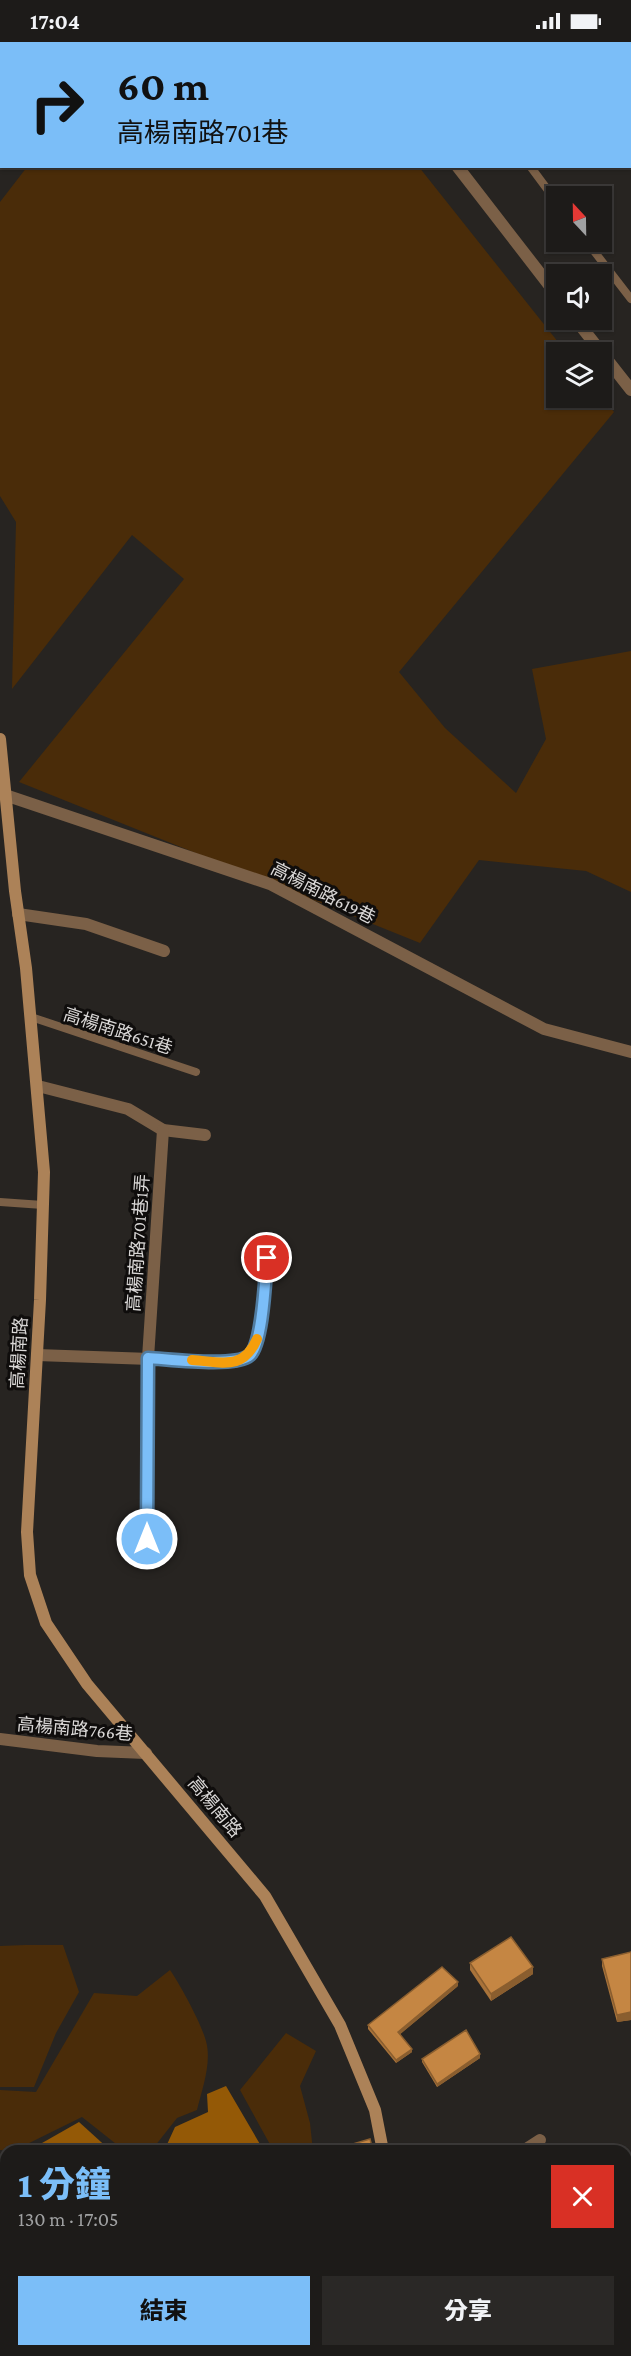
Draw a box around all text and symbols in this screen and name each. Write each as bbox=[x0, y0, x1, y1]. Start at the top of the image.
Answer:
text: 17:04 bbox=[30, 9, 80, 34]
text: 60 m bbox=[117, 62, 209, 109]
icon: right bbox=[18, 66, 96, 144]
text: 高楊南路701巷 bbox=[117, 118, 288, 148]
north arrow bbox=[546, 186, 612, 252]
map controls bbox=[546, 186, 612, 408]
button: sound bbox=[546, 264, 612, 330]
button: layers bbox=[546, 342, 612, 408]
street label: 高楊南路619巷 bbox=[268, 858, 378, 928]
street label: 高楊南路651巷 bbox=[61, 1004, 175, 1058]
street label: 高楊南路701巷1弄 bbox=[123, 1173, 153, 1313]
pin bbox=[241, 1232, 292, 1283]
icon: arrive bbox=[250, 1241, 283, 1274]
street label: 高楊南路 bbox=[7, 1317, 31, 1389]
position arrow bbox=[115, 1507, 179, 1571]
street label: 高楊南路766巷 bbox=[16, 1714, 134, 1744]
street label: 高楊南路 bbox=[184, 1773, 246, 1841]
text: 1 分鐘 bbox=[18, 2165, 111, 2205]
button: close bbox=[551, 2165, 614, 2228]
text: 130 m · 17:05 bbox=[18, 2208, 118, 2230]
button: 結束 bbox=[18, 2276, 310, 2345]
button: 分享 bbox=[322, 2276, 614, 2345]

